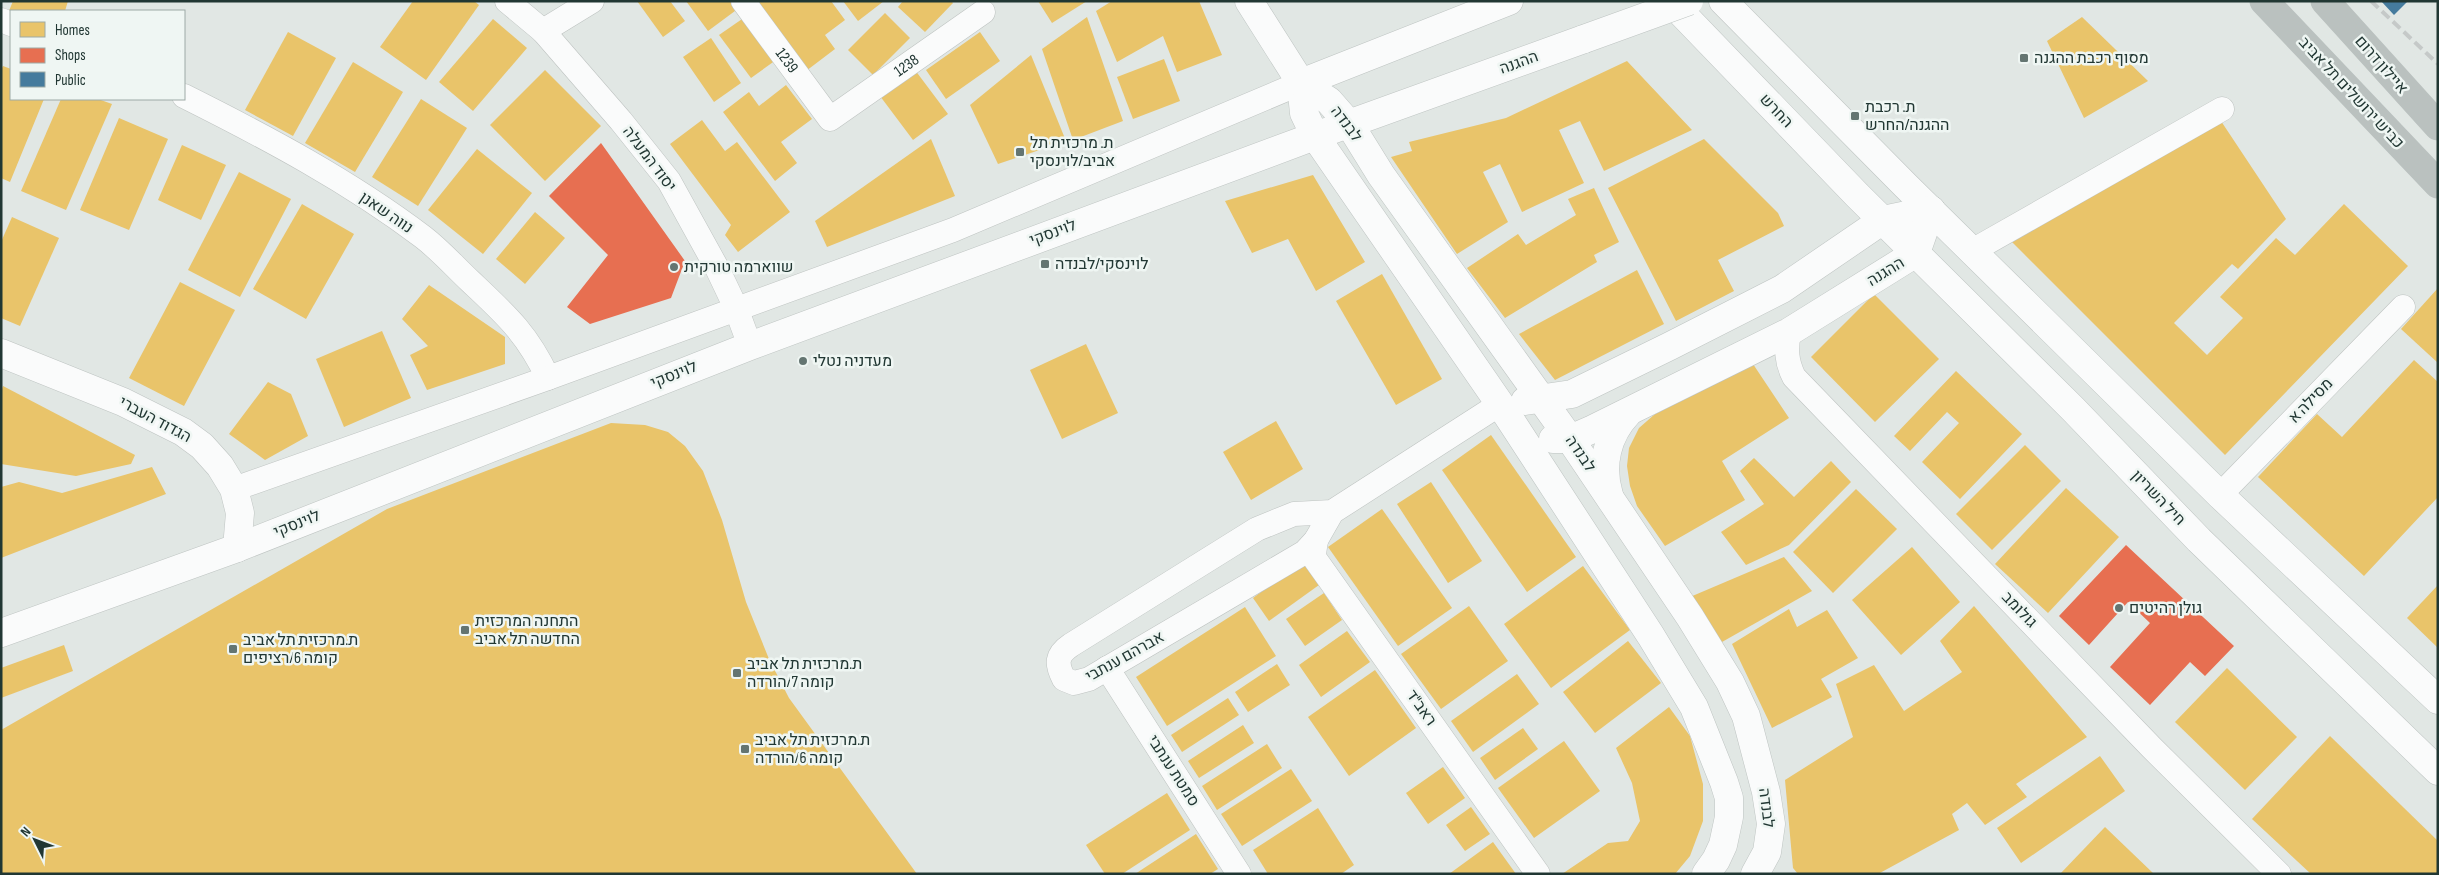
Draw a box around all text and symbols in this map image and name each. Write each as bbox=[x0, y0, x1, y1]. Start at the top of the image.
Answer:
legend bbox=[10, 10, 185, 100]
text: Homes bbox=[55, 21, 90, 40]
street label: איילון דרום bbox=[2351, 32, 2411, 98]
street label: כביש ירושלים תל אביב bbox=[2294, 33, 2408, 153]
street label: 1239 bbox=[771, 44, 802, 77]
text: Shops bbox=[55, 46, 86, 65]
street label: ההגנה bbox=[1497, 47, 1541, 79]
place label: מסוף רכבת ההגנה bbox=[2034, 49, 2149, 68]
street label: 1238 bbox=[890, 50, 923, 81]
marker: מסוף רכבת ההגנה bbox=[2018, 52, 2030, 64]
text: Public bbox=[55, 71, 86, 90]
street label: החרש bbox=[1755, 90, 1797, 132]
place label: ת. רכבת ההגנה/החרש bbox=[1865, 98, 1950, 135]
street label: לבנדה bbox=[1326, 102, 1366, 146]
marker: ת. רכבת ההגנה/החרש bbox=[1849, 110, 1861, 122]
street label: יסוד המעלה bbox=[618, 123, 680, 195]
place label: ת. מרכזית תל אביב/לוינסקי bbox=[1030, 134, 1115, 171]
marker: ת. מרכזית תל אביב/לוינסקי bbox=[1014, 146, 1026, 158]
street label: נווה שאנן bbox=[356, 188, 416, 238]
street label: לוינסקי bbox=[1027, 216, 1079, 250]
street label: ההגנה bbox=[1864, 253, 1908, 291]
place label: לוינסקי/לבנדה bbox=[1055, 255, 1148, 274]
place label: שווארמה טורקית bbox=[684, 258, 794, 277]
marker: לוינסקי/לבנדה bbox=[1039, 258, 1051, 270]
marker: שווארמה טורקית bbox=[668, 261, 680, 273]
place label: מעדניה נטלי bbox=[813, 352, 892, 371]
marker: מעדניה נטלי bbox=[797, 355, 809, 367]
street label: לוינסקי bbox=[648, 357, 700, 393]
street label: מסילה א bbox=[2285, 374, 2337, 428]
street label: הגדוד העברי bbox=[116, 393, 194, 447]
street label: לבנדה bbox=[1561, 432, 1599, 476]
street label: חיל השריון bbox=[2127, 466, 2189, 530]
street label: לוינסקי bbox=[271, 506, 323, 542]
street label: גולומב bbox=[1997, 588, 2041, 632]
place label: גולן רהיטים bbox=[2129, 599, 2202, 618]
marker: גולן רהיטים bbox=[2113, 602, 2125, 614]
place label: התחנה המרכזית החדשה תל אביב bbox=[475, 612, 580, 649]
marker: התחנה המרכזית החדשה תל אביב bbox=[459, 624, 471, 636]
street label: אברהם ענתבי bbox=[1082, 628, 1168, 686]
place label: ת.מרכזית תל אביב קומה 6/רציפים bbox=[243, 631, 358, 668]
marker: ת.מרכזית תל אביב קומה 6/רציפים bbox=[227, 643, 239, 655]
place label: ת.מרכזית תל אביב קומה 7/הורדה bbox=[747, 655, 862, 692]
marker: ת.מרכזית תל אביב קומה 7/הורדה bbox=[731, 667, 743, 679]
street label: ראב"ד bbox=[1402, 686, 1440, 730]
place label: ת.מרכזית תל אביב קומה 6/הורדה bbox=[755, 731, 870, 768]
street label: סמטת ענתבי bbox=[1143, 732, 1203, 810]
marker: ת.מרכזית תל אביב קומה 6/הורדה bbox=[739, 743, 751, 755]
street label: לבנדה bbox=[1754, 787, 1778, 829]
north arrow bbox=[10, 815, 60, 865]
text: N bbox=[17, 823, 35, 840]

